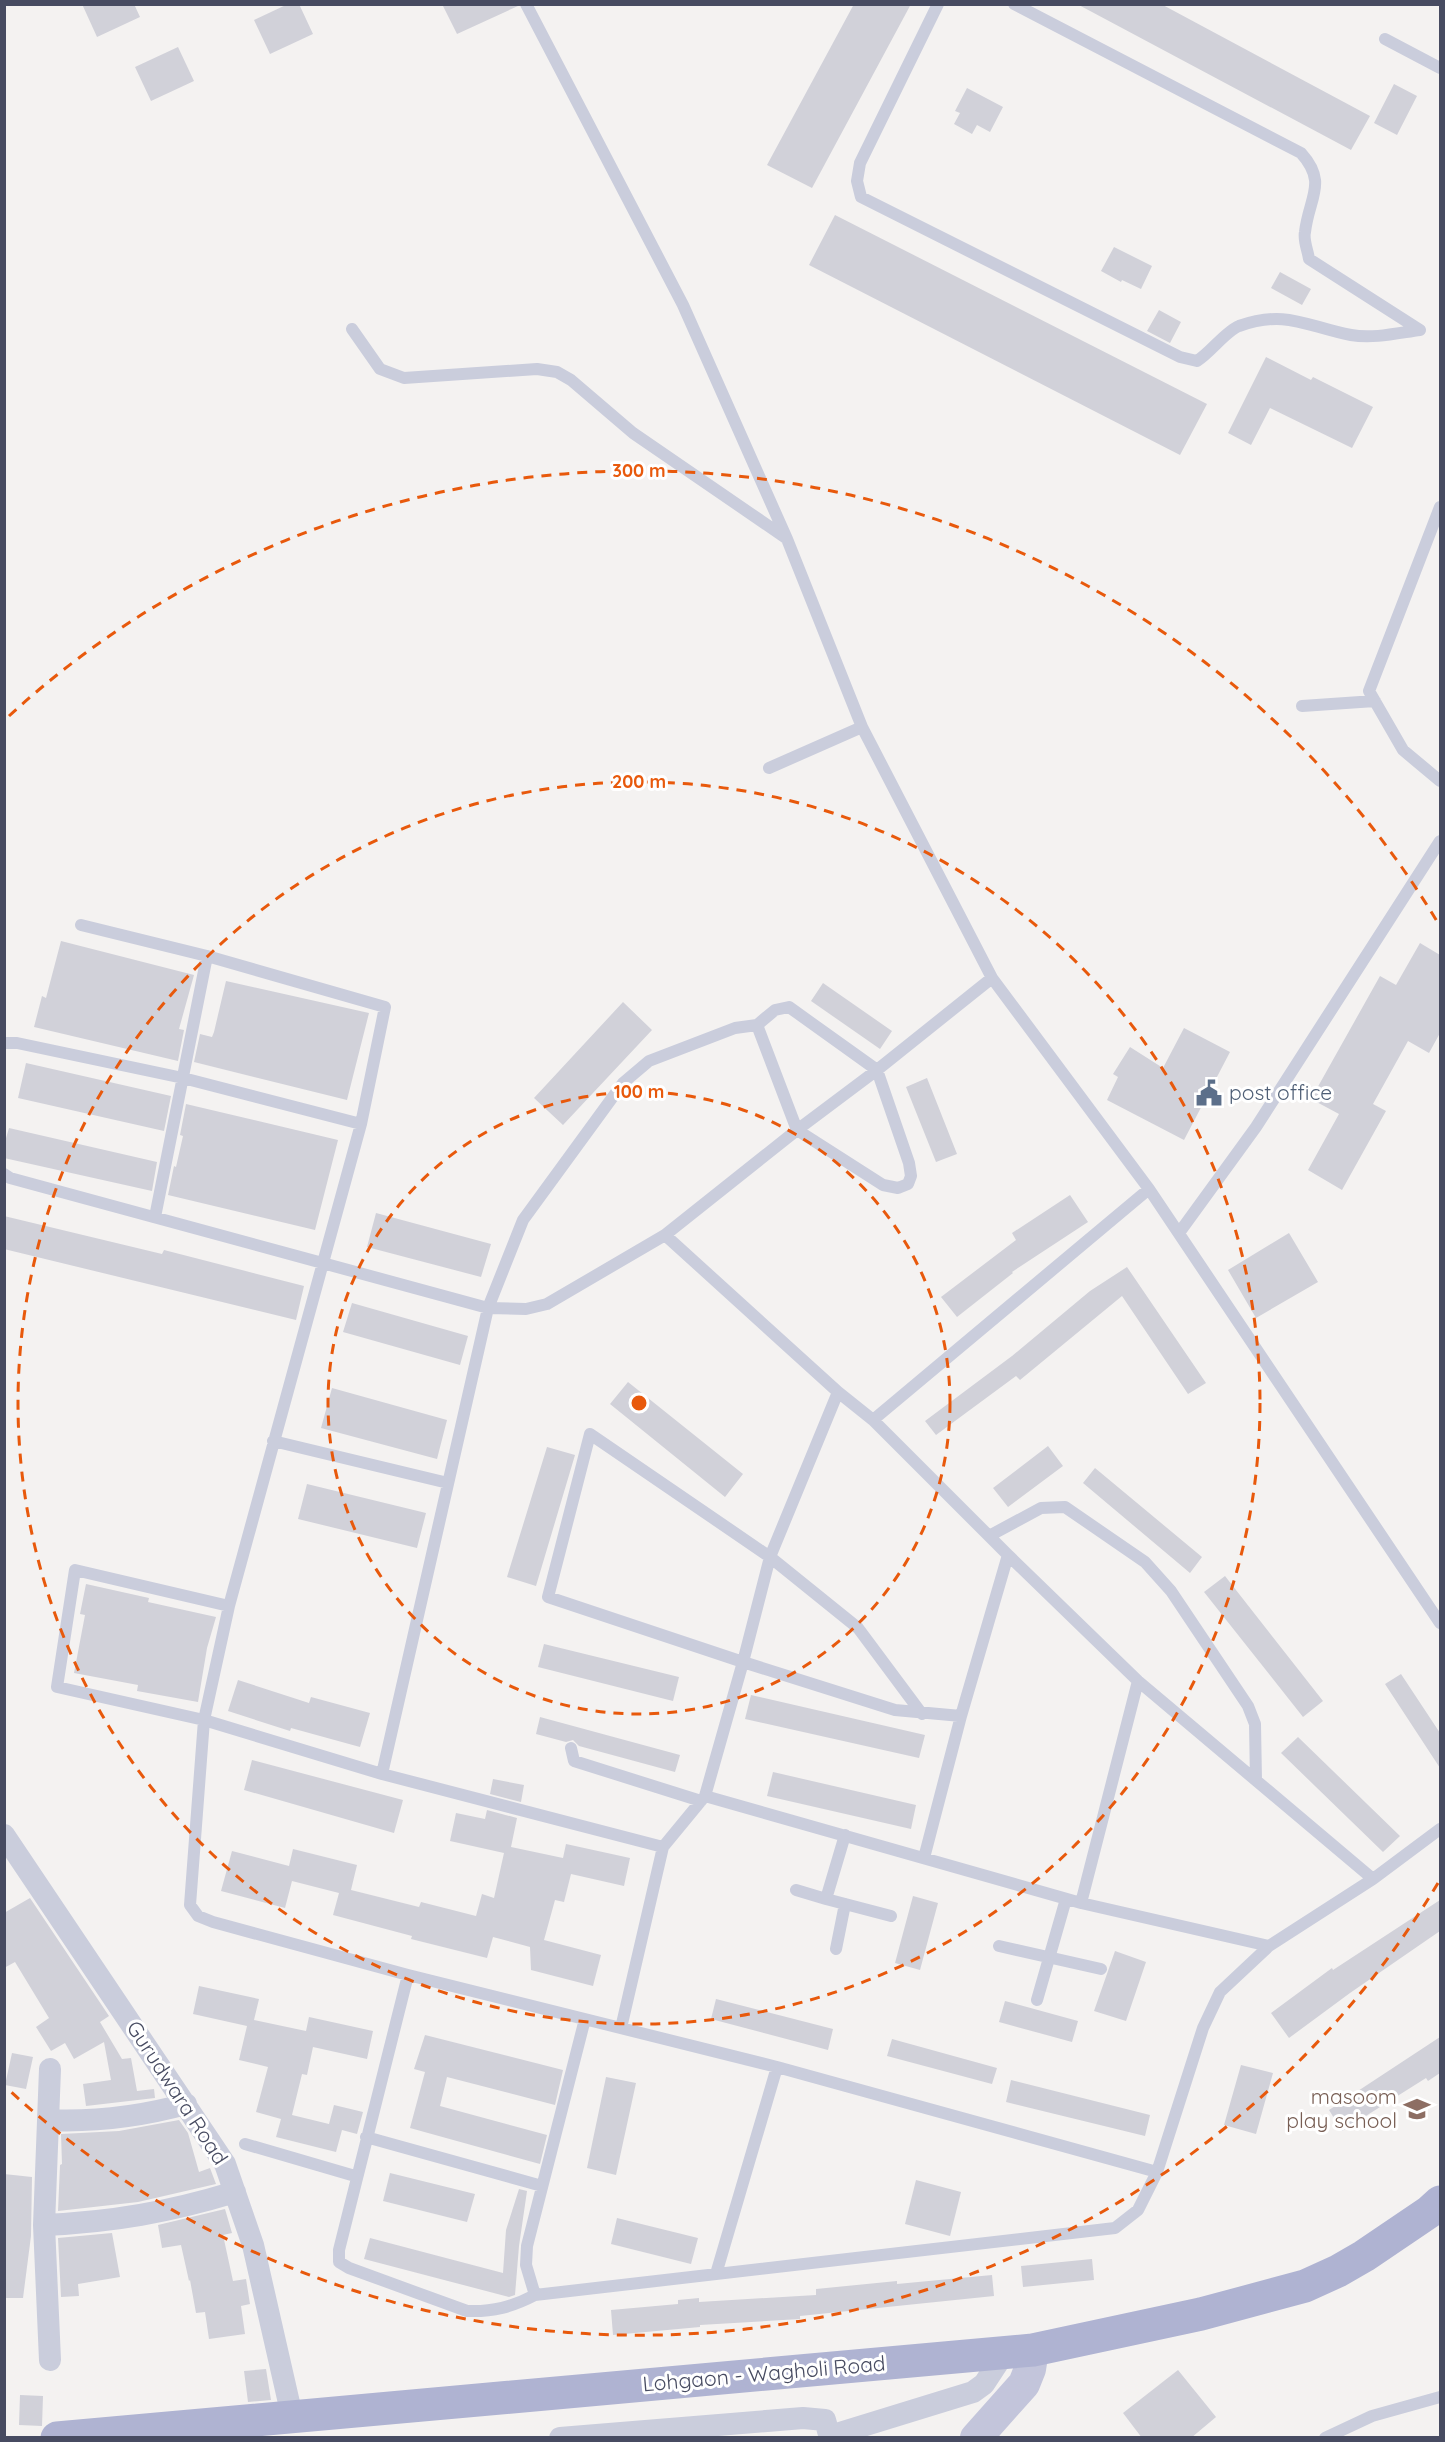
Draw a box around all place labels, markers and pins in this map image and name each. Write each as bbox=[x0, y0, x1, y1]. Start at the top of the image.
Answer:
public building icon: post office bbox=[1194, 1078, 1224, 1108]
place label: post office bbox=[1229, 1079, 1332, 1105]
centre of rings bbox=[629, 1393, 649, 1413]
place label: masoom play school bbox=[1286, 2083, 1397, 2133]
school or university icon: masoom play school bbox=[1402, 2094, 1432, 2124]

